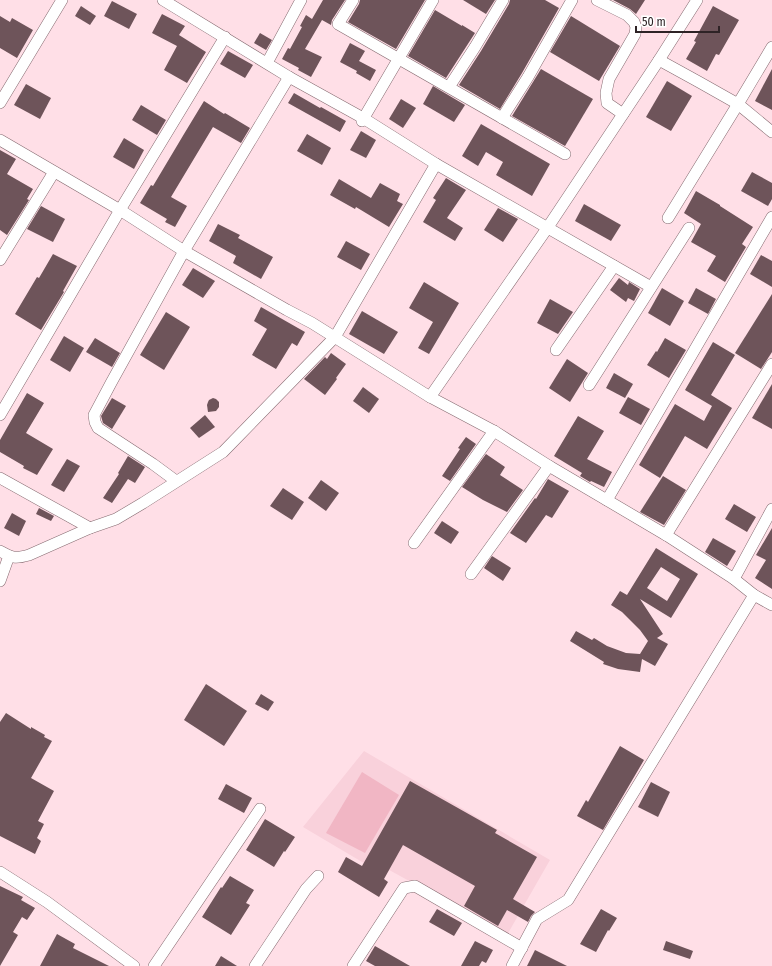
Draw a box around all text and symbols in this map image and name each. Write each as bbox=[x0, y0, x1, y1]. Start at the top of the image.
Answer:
scale bar bbox=[636, 8, 719, 34]
text: 50 m bbox=[642, 15, 666, 29]

